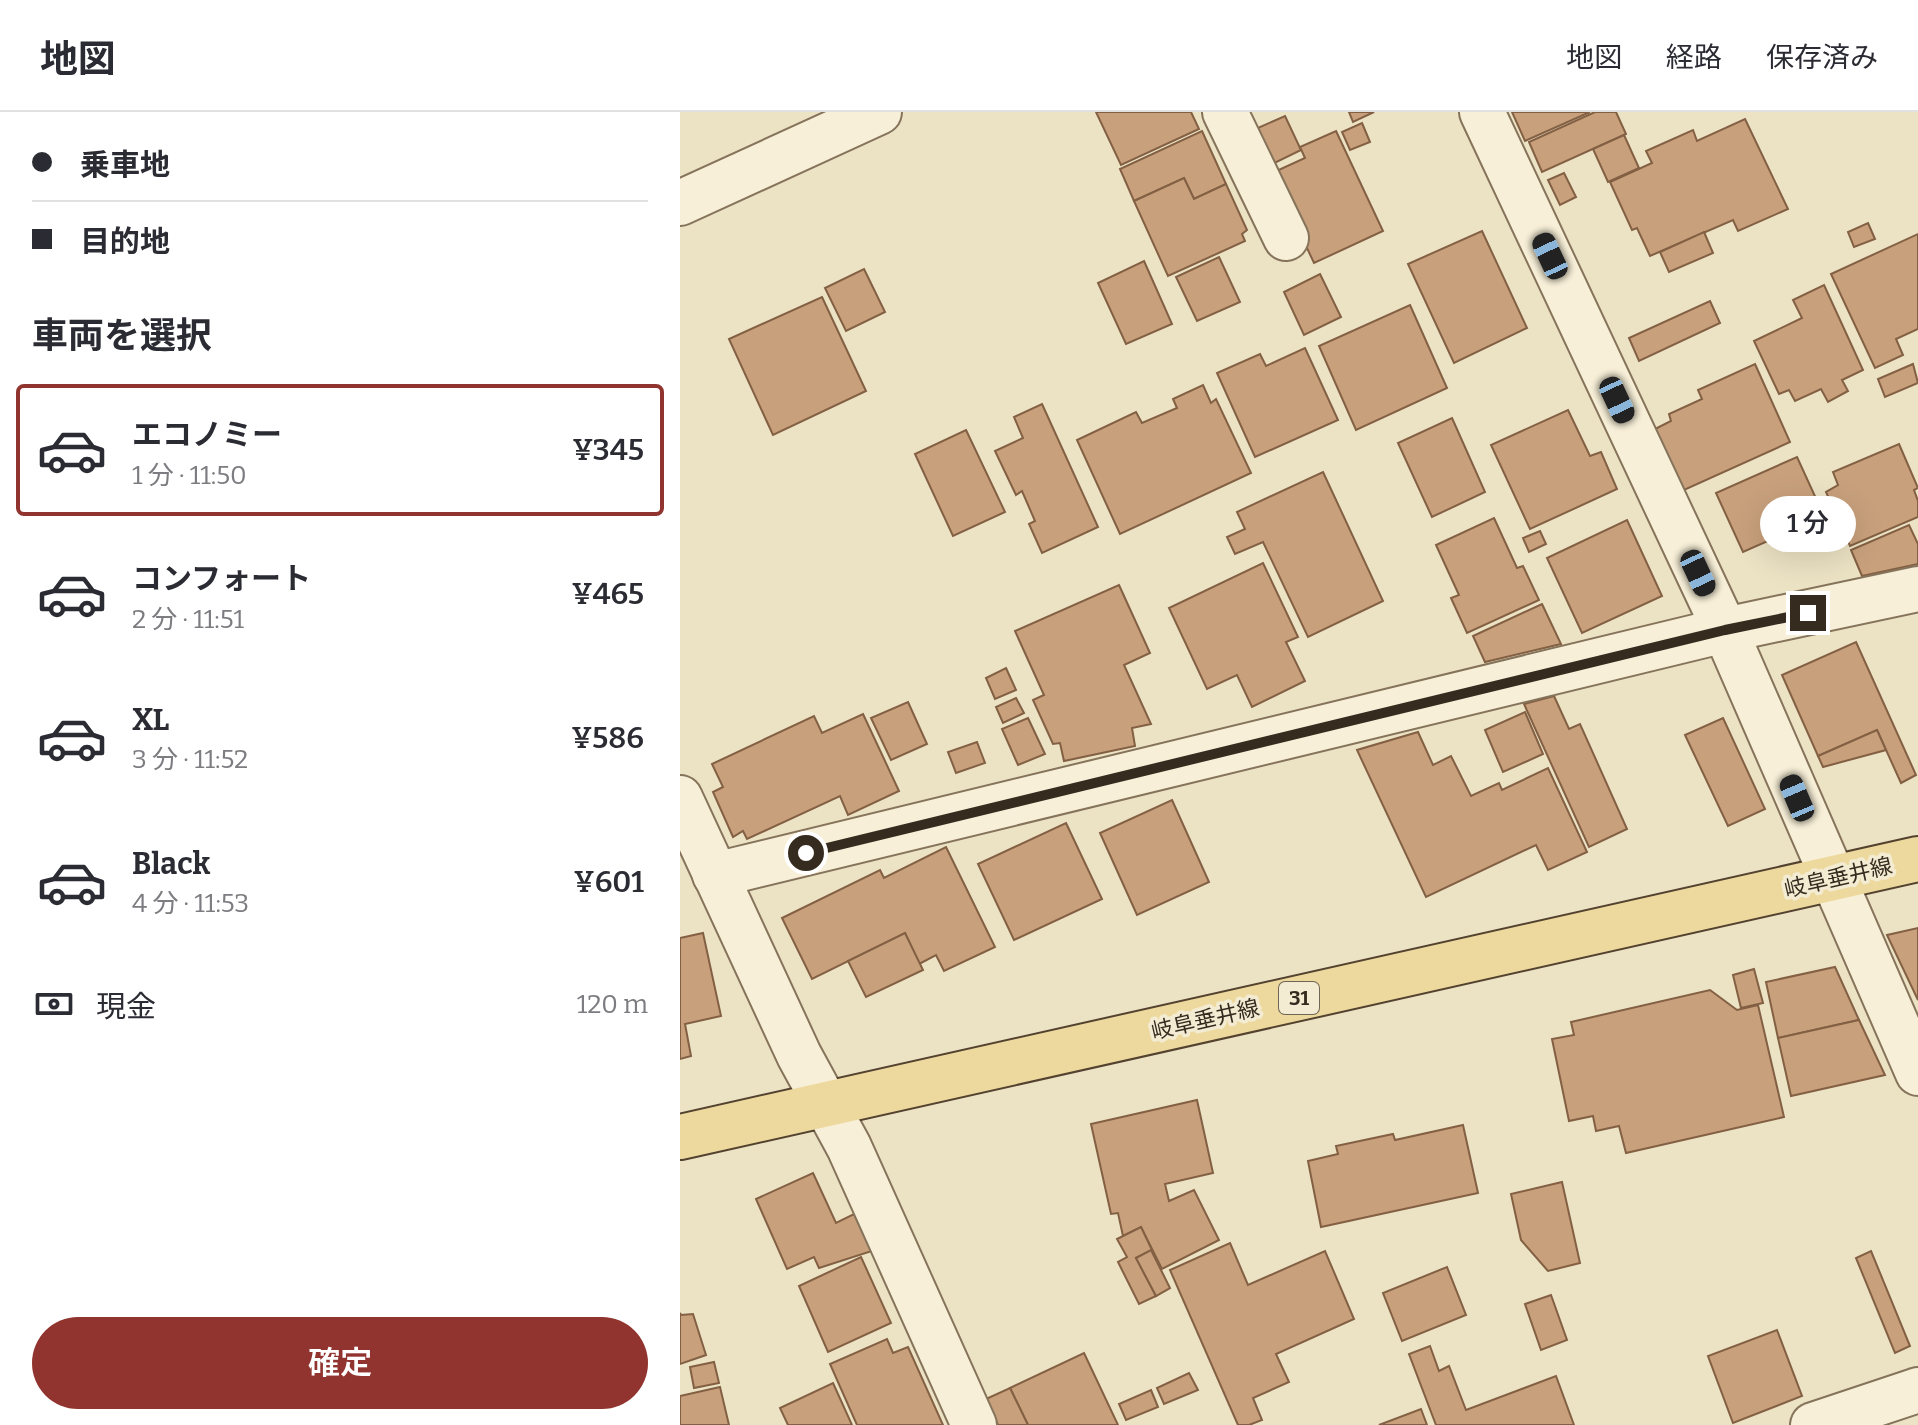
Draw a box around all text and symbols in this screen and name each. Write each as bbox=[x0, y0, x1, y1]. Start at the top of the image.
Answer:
text: 地図 bbox=[40, 36, 116, 82]
text: 地図 bbox=[1566, 41, 1622, 74]
text: 経路 bbox=[1666, 41, 1722, 74]
text: 保存済み bbox=[1766, 41, 1878, 74]
text: 乗車地 bbox=[80, 147, 170, 183]
text: 目的地 bbox=[80, 224, 170, 260]
car bbox=[1529, 229, 1571, 283]
text: 車両を選択 bbox=[32, 314, 212, 358]
car bbox=[1596, 373, 1638, 427]
icon: car bbox=[36, 414, 108, 486]
text: エコノミー bbox=[132, 417, 282, 453]
text: ¥345 bbox=[572, 432, 644, 468]
text: 1 分 · 11:50 bbox=[132, 460, 247, 491]
callout: 1 分 bbox=[1760, 497, 1856, 553]
text: 1 分 bbox=[1787, 508, 1829, 539]
car bbox=[1677, 546, 1719, 600]
icon: car bbox=[36, 558, 108, 630]
text: コンフォート bbox=[132, 561, 311, 597]
text: ¥465 bbox=[571, 576, 644, 612]
route end bbox=[1790, 595, 1826, 631]
text: 2 分 · 11:51 bbox=[132, 604, 244, 635]
icon: car bbox=[36, 702, 108, 774]
text: XL bbox=[132, 702, 169, 738]
text: ¥586 bbox=[571, 720, 644, 756]
text: 3 分 · 11:52 bbox=[132, 744, 248, 775]
car bbox=[1777, 771, 1817, 825]
route start bbox=[788, 835, 824, 871]
icon: car bbox=[36, 846, 108, 918]
text: Black bbox=[132, 846, 210, 882]
street label: 岐阜垂井線 bbox=[1781, 852, 1895, 903]
text: ¥601 bbox=[574, 864, 644, 900]
text: 4 分 · 11:53 bbox=[132, 888, 249, 919]
icon: cash bbox=[32, 982, 76, 1026]
road number: 31 bbox=[1279, 982, 1319, 1014]
text: 現金 bbox=[96, 989, 156, 1025]
text: 120 m bbox=[577, 989, 648, 1020]
street label: 岐阜垂井線 bbox=[1148, 994, 1262, 1045]
button: 確定 bbox=[32, 1317, 648, 1409]

